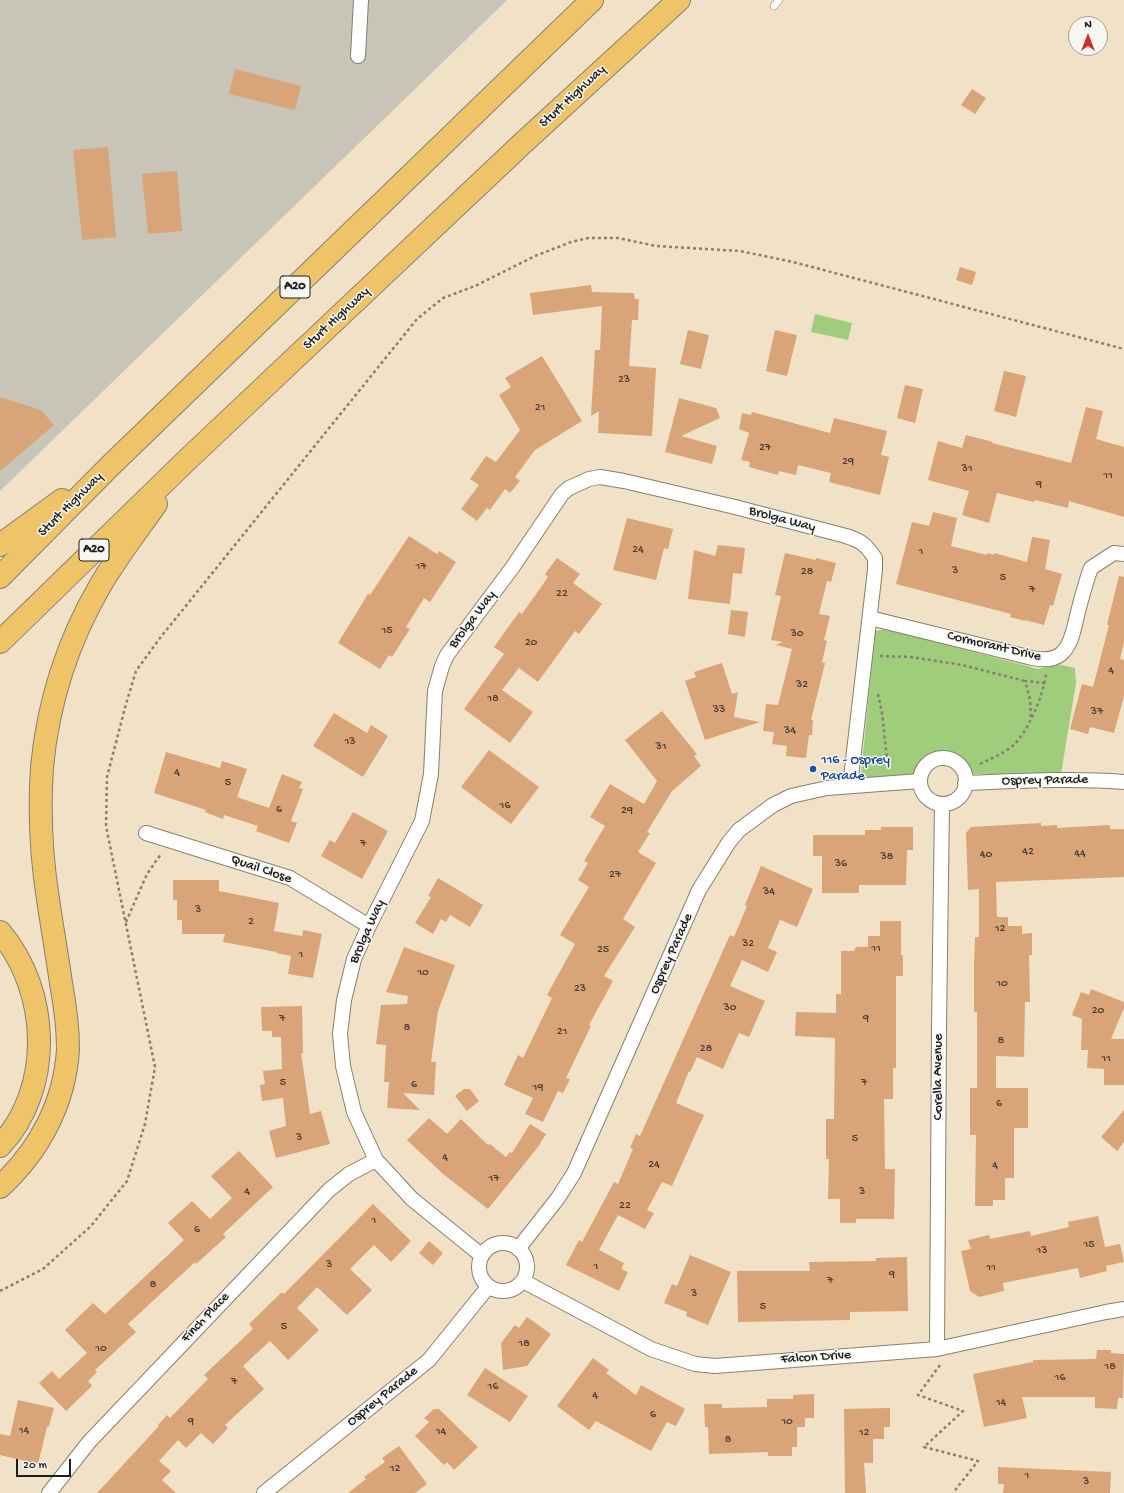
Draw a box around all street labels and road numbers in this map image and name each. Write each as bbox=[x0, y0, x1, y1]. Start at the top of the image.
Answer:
street label: Sturt Highway bbox=[536, 62, 610, 132]
road number: A20 bbox=[280, 276, 310, 298]
street label: Sturt Highway bbox=[300, 284, 374, 354]
street label: Sturt Highway bbox=[35, 469, 107, 541]
street label: Brolga Way bbox=[747, 503, 817, 537]
road number: A20 bbox=[79, 539, 109, 561]
street label: Brolga Way bbox=[446, 588, 500, 652]
street label: Cormorant Drive bbox=[945, 628, 1043, 666]
street label: Osprey Parade bbox=[1002, 772, 1088, 790]
street label: Quail Close bbox=[228, 852, 294, 888]
street label: Brolga Way bbox=[346, 897, 390, 967]
street label: Osprey Parade bbox=[647, 911, 697, 997]
street label: Corella Avenue bbox=[931, 1034, 947, 1120]
street label: Finch Place bbox=[178, 1289, 234, 1347]
street label: Falcon Drive bbox=[780, 1347, 852, 1369]
street label: Osprey Parade bbox=[344, 1363, 422, 1431]

